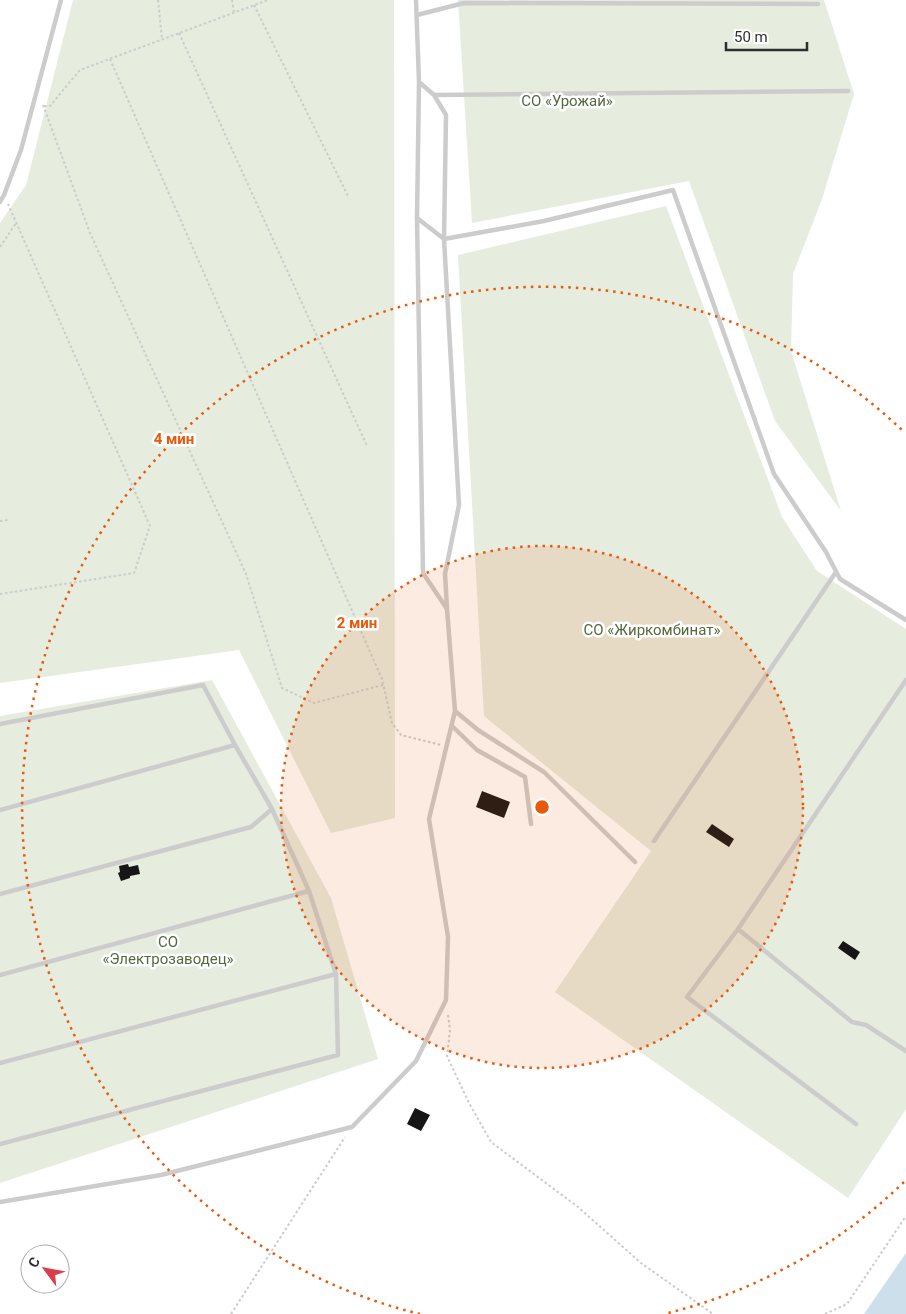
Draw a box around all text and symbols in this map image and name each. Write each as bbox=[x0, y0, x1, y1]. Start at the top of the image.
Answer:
scale bar bbox=[726, 20, 807, 52]
text: 50 m bbox=[734, 28, 768, 46]
park label: СО «Урожай» bbox=[521, 92, 613, 110]
text: 4 мин bbox=[154, 430, 194, 448]
text: 2 мин bbox=[337, 614, 377, 632]
park label: СО «Жиркомбинат» bbox=[584, 621, 720, 639]
centre of rings bbox=[533, 798, 551, 816]
park label: СО «Электрозаводец» bbox=[102, 933, 234, 968]
north arrow bbox=[20, 1244, 70, 1294]
text: С bbox=[25, 1254, 43, 1270]

